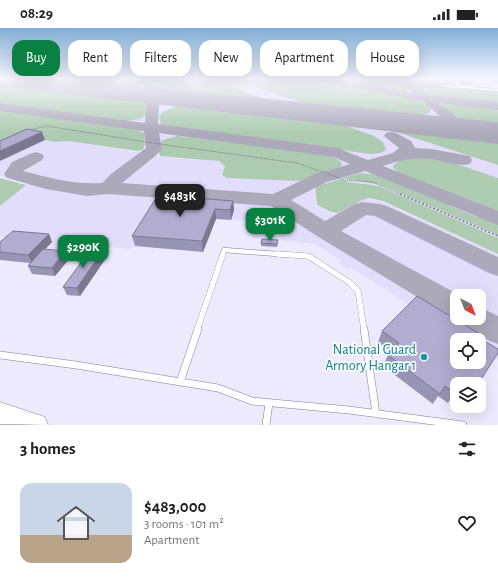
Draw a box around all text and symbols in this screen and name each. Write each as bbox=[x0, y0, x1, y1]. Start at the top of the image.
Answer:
text: 08:29 bbox=[20, 6, 53, 21]
chip: Buy bbox=[12, 40, 60, 76]
chip: Rent bbox=[68, 40, 122, 76]
chip: Filters bbox=[130, 40, 191, 76]
chip: New bbox=[199, 40, 252, 76]
chip: Apartment bbox=[260, 40, 348, 76]
chip: House bbox=[356, 40, 419, 76]
pin: $483K bbox=[152, 184, 208, 218]
text: $483K bbox=[164, 190, 196, 203]
pin: $301K bbox=[242, 208, 298, 242]
text: $301K bbox=[255, 214, 285, 227]
pin: $290K bbox=[55, 235, 111, 269]
text: $290K bbox=[67, 241, 99, 254]
north arrow bbox=[450, 289, 486, 325]
map controls bbox=[450, 289, 486, 413]
button: locate bbox=[450, 333, 486, 369]
place label: National Guard Armory Hangar 1 bbox=[325, 343, 416, 373]
marker: National Guard Armory Hangar 1 bbox=[419, 352, 429, 362]
button: layers bbox=[450, 377, 486, 413]
icon: filters bbox=[456, 438, 478, 460]
text: 3 homes bbox=[20, 440, 76, 457]
text: $483,000 bbox=[144, 498, 206, 515]
icon: home bbox=[52, 499, 100, 547]
icon: heart bbox=[456, 512, 478, 534]
text: 3 rooms · 101 m² bbox=[144, 518, 224, 531]
text: Apartment bbox=[144, 534, 199, 547]

